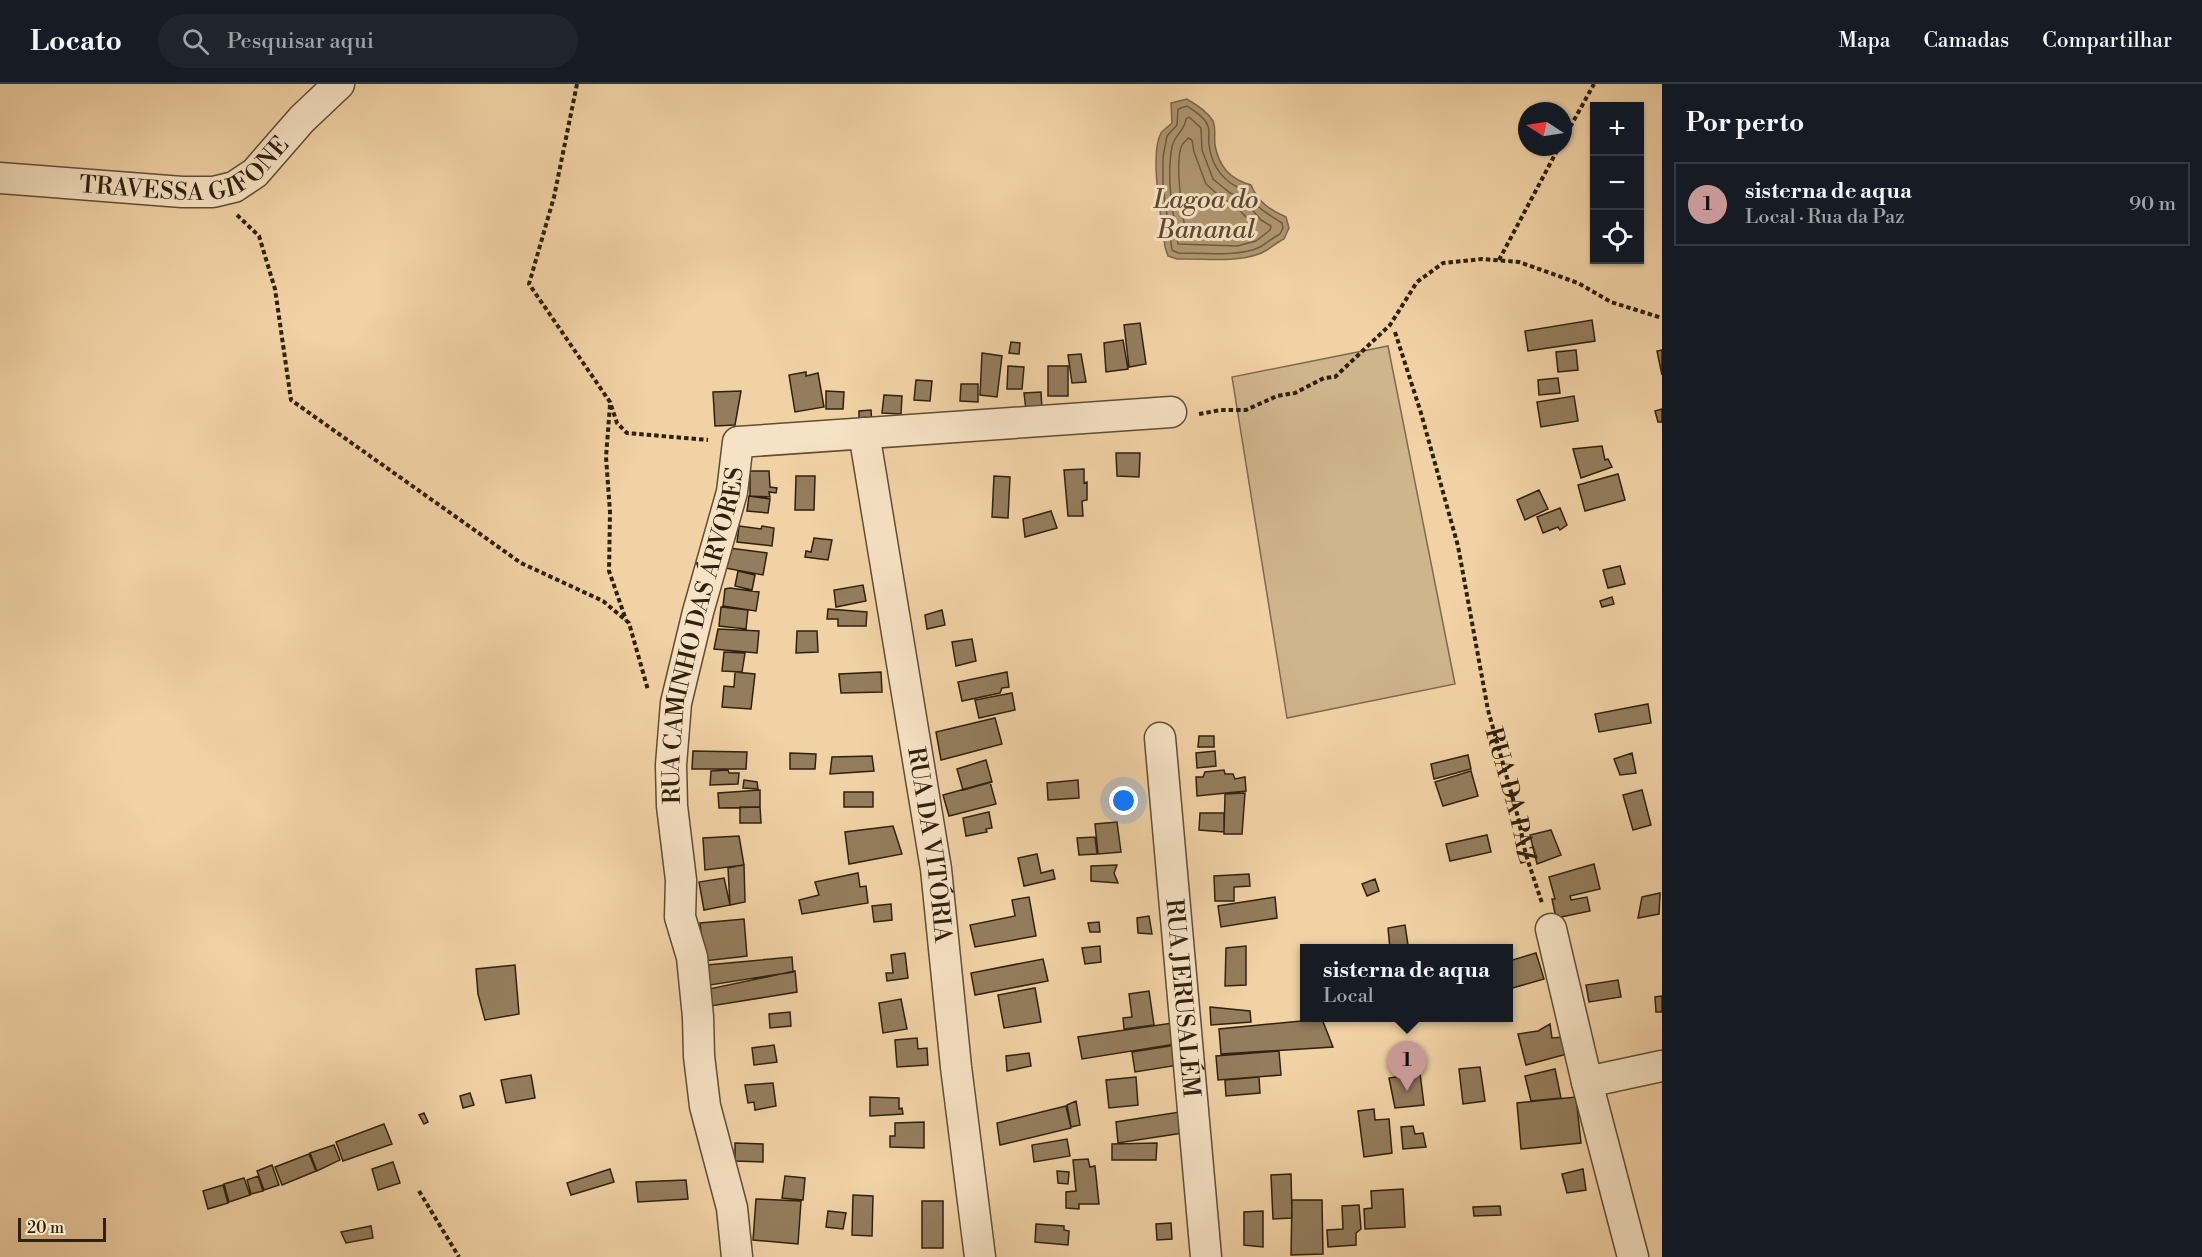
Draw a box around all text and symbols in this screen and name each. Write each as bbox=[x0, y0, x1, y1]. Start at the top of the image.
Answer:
search box bbox=[158, 14, 578, 68]
text: Locato bbox=[30, 24, 122, 59]
icon: search bbox=[179, 25, 212, 58]
text: Pesquisar aqui bbox=[227, 28, 374, 55]
text: Mapa bbox=[1838, 28, 1890, 54]
text: Camadas bbox=[1923, 28, 2009, 54]
text: Compartilhar bbox=[2042, 28, 2172, 54]
north arrow bbox=[1518, 102, 1572, 156]
map controls bbox=[1590, 102, 1644, 264]
button: + bbox=[1590, 102, 1644, 156]
text: Por perto bbox=[1686, 107, 1804, 139]
street label: TRAVESSA GIFONE bbox=[78, 131, 296, 209]
button: − bbox=[1590, 156, 1644, 210]
text: sisterna de aqua bbox=[1745, 178, 1912, 205]
water label: Lagoa do Bananal bbox=[1153, 184, 1258, 246]
text: 1 bbox=[1703, 192, 1712, 217]
text: 90 m bbox=[2129, 192, 2176, 217]
text: Local · Rua da Paz bbox=[1745, 205, 1905, 230]
button: locate bbox=[1590, 210, 1644, 264]
street label: RUA CAMINHO DAS ÁRVORES bbox=[656, 465, 751, 805]
street label: RUA DA PAZ bbox=[1478, 724, 1542, 868]
street label: RUA DA VITÓRIA bbox=[900, 745, 957, 944]
your location bbox=[1109, 786, 1138, 815]
street label: RUA JERUSALÉM bbox=[1158, 898, 1206, 1099]
popup bbox=[1300, 944, 1513, 1022]
text: sisterna de aqua bbox=[1323, 957, 1490, 984]
text: Local bbox=[1323, 984, 1374, 1009]
pin: 1 bbox=[1388, 1042, 1426, 1091]
scale bar bbox=[18, 1215, 106, 1242]
text: 20 m bbox=[27, 1218, 64, 1238]

